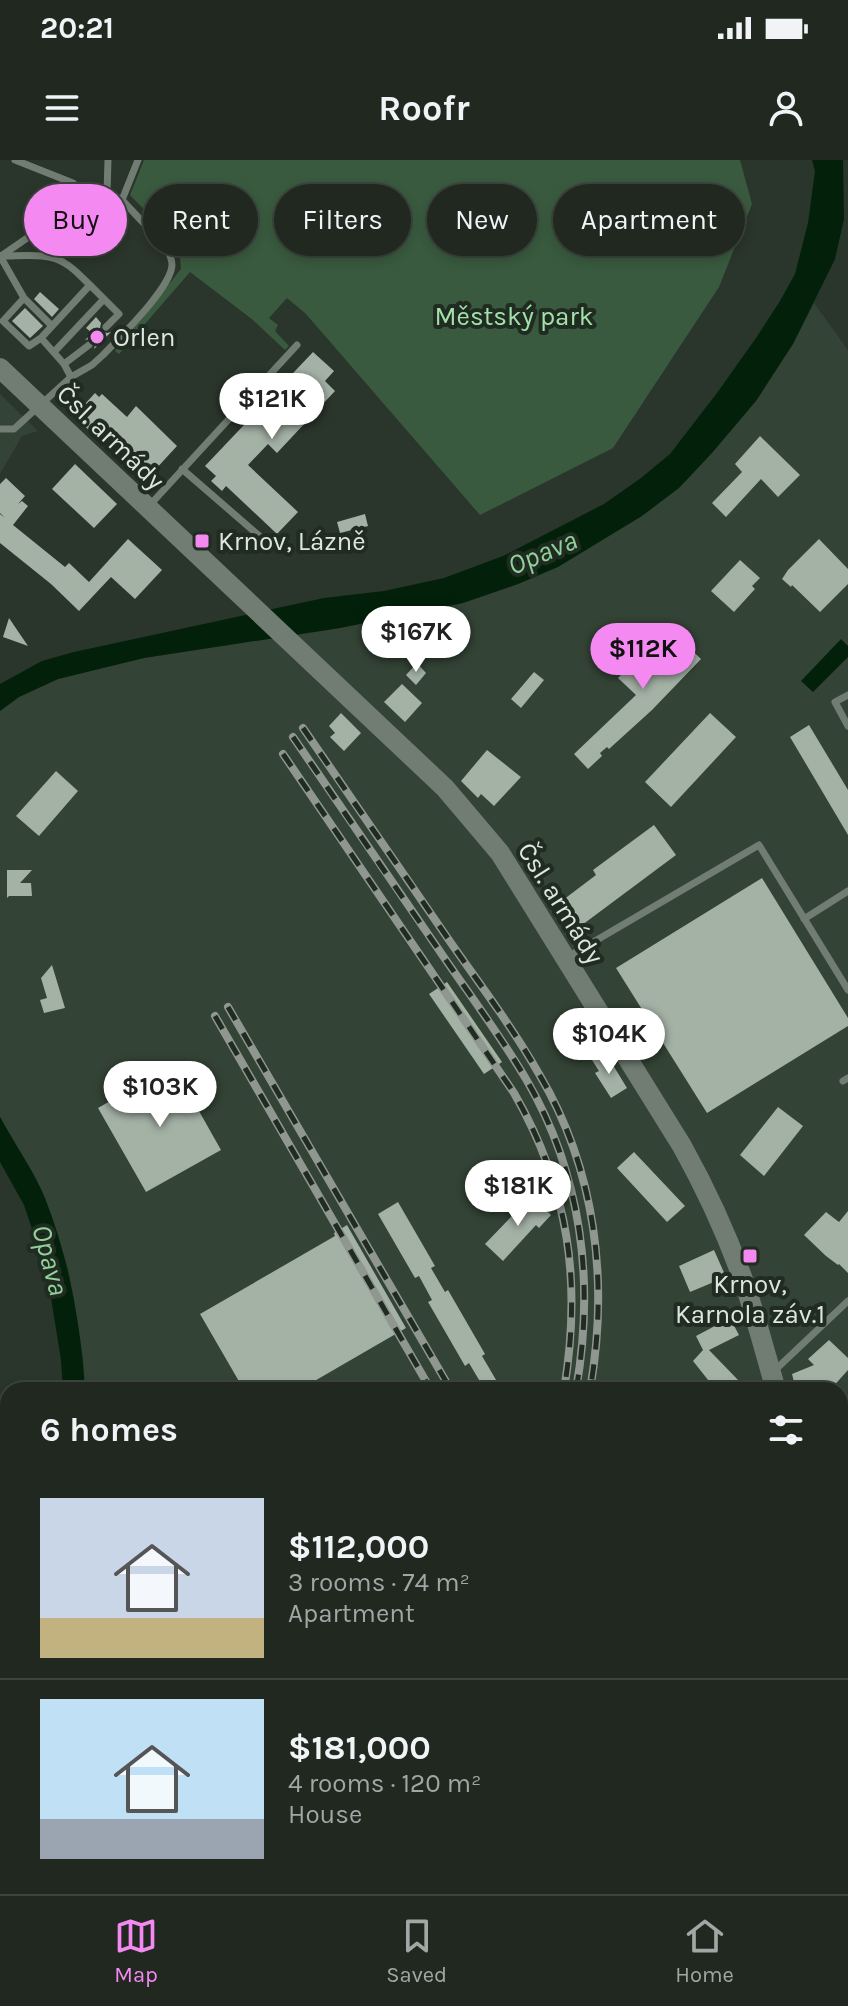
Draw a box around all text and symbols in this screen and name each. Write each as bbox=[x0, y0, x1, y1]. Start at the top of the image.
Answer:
text: 20:21 bbox=[40, 10, 114, 46]
icon: menu bbox=[40, 86, 84, 130]
icon: person bbox=[764, 86, 808, 130]
text: Roofr bbox=[378, 87, 470, 129]
chip: Buy bbox=[24, 184, 127, 256]
chip: Rent bbox=[143, 184, 258, 256]
chip: Filters bbox=[274, 184, 411, 256]
chip: New bbox=[427, 184, 537, 256]
chip: Apartment bbox=[553, 184, 745, 256]
park label: Městský park bbox=[435, 301, 593, 332]
place label: Orlen bbox=[113, 322, 176, 353]
marker: Orlen bbox=[88, 328, 106, 346]
pin: $121K bbox=[216, 373, 328, 441]
street label: Čsl. armády bbox=[50, 378, 172, 496]
text: $121K bbox=[237, 383, 307, 414]
water label: Opava bbox=[503, 523, 582, 582]
place label: Krnov, Lázně bbox=[218, 526, 366, 557]
marker: Krnov, Lázně bbox=[193, 532, 211, 550]
pin: $167K bbox=[360, 606, 472, 674]
text: $167K bbox=[380, 616, 452, 647]
pin: $112K bbox=[587, 623, 699, 691]
text: $112K bbox=[608, 633, 678, 664]
street label: Čsl. armády bbox=[511, 836, 611, 970]
pin: $104K bbox=[553, 1008, 665, 1076]
text: $104K bbox=[571, 1018, 647, 1049]
pin: $103K bbox=[104, 1061, 216, 1129]
text: $103K bbox=[122, 1071, 198, 1102]
pin: $181K bbox=[462, 1160, 574, 1228]
text: $181K bbox=[483, 1170, 553, 1201]
water label: Opava bbox=[25, 1221, 76, 1299]
marker: Krnov, Karnola záv.1 bbox=[741, 1247, 759, 1265]
place label: Krnov, Karnola záv.1 bbox=[675, 1269, 825, 1330]
icon: filters bbox=[764, 1408, 808, 1452]
text: 6 homes bbox=[40, 1410, 178, 1450]
text: $112,000 bbox=[288, 1527, 429, 1567]
icon: home bbox=[104, 1530, 200, 1626]
text: 3 rooms · 74 m² bbox=[288, 1567, 470, 1598]
text: Apartment bbox=[288, 1598, 415, 1629]
text: $181,000 bbox=[288, 1728, 431, 1768]
icon: home bbox=[104, 1731, 200, 1827]
text: 4 rooms · 120 m² bbox=[288, 1768, 482, 1799]
text: House bbox=[288, 1799, 362, 1830]
tab: Map bbox=[114, 1914, 158, 1988]
tab: Saved bbox=[386, 1914, 447, 1988]
tab: Home bbox=[675, 1914, 734, 1988]

